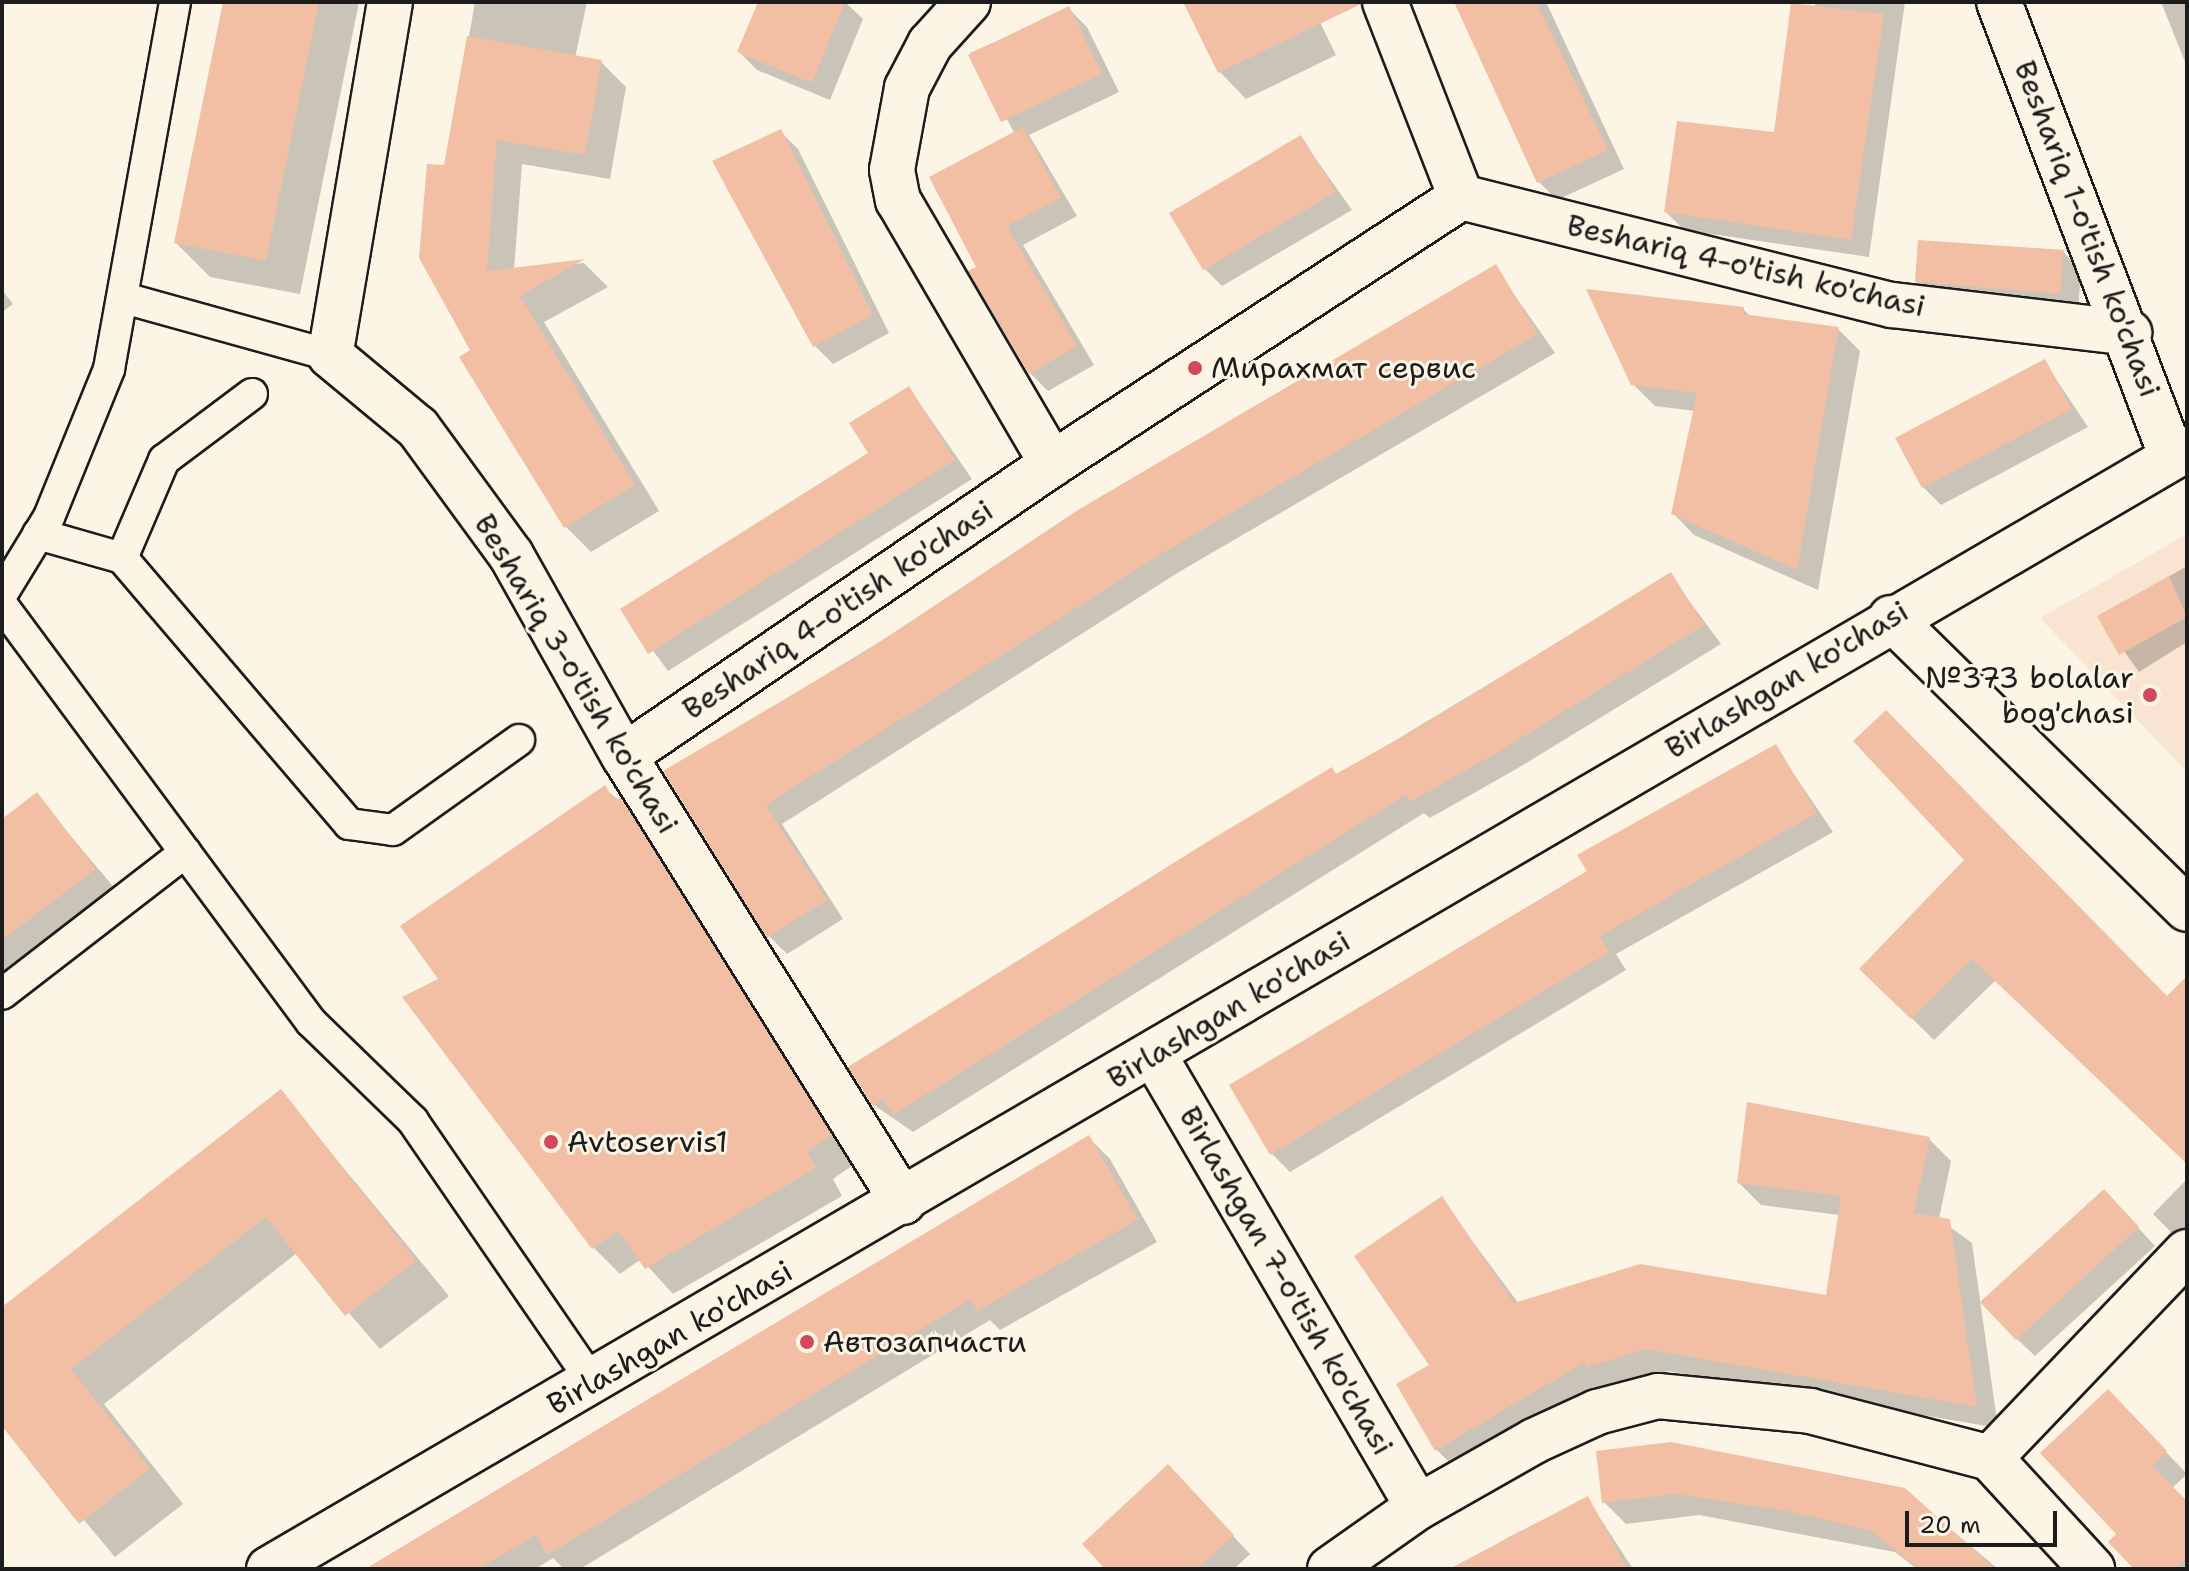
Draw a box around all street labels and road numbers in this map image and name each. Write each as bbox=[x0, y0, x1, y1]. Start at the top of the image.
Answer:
street label: Beshariq 1-o'tish ko'chasi bbox=[2006, 56, 2168, 402]
street label: Beshariq 4-o'tish ko'chasi bbox=[1563, 207, 1929, 325]
street label: Beshariq 4-o'tish ko'chasi bbox=[676, 493, 1000, 727]
street label: Beshariq 3-o'tish ko'chasi bbox=[466, 508, 686, 840]
street label: Birlashgan ko'chasi bbox=[1659, 593, 1915, 767]
street label: Birlashgan ko'chasi bbox=[1101, 923, 1357, 1097]
street label: Birlashgan 7-o'tish ko'chasi bbox=[1171, 1100, 1401, 1462]
street label: Birlashgan ko'chasi bbox=[541, 1253, 799, 1423]

